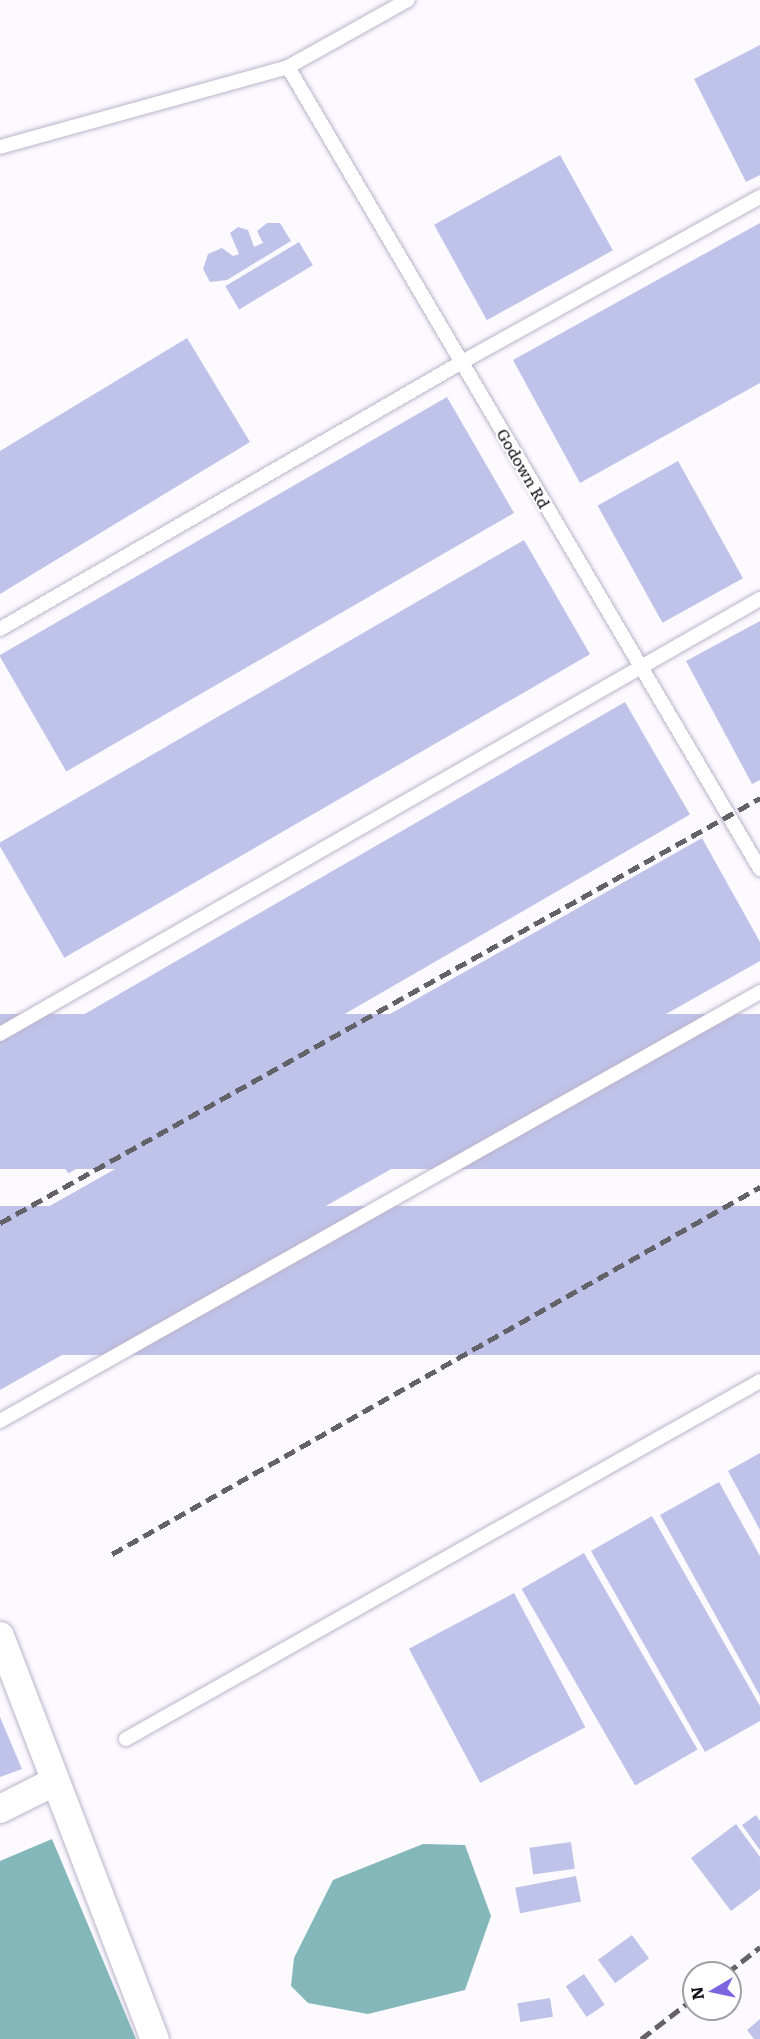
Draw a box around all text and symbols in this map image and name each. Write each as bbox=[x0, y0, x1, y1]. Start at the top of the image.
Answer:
street label: Godown Rd bbox=[494, 425, 554, 511]
north arrow bbox=[682, 1961, 742, 2021]
text: N bbox=[683, 1985, 709, 2002]

